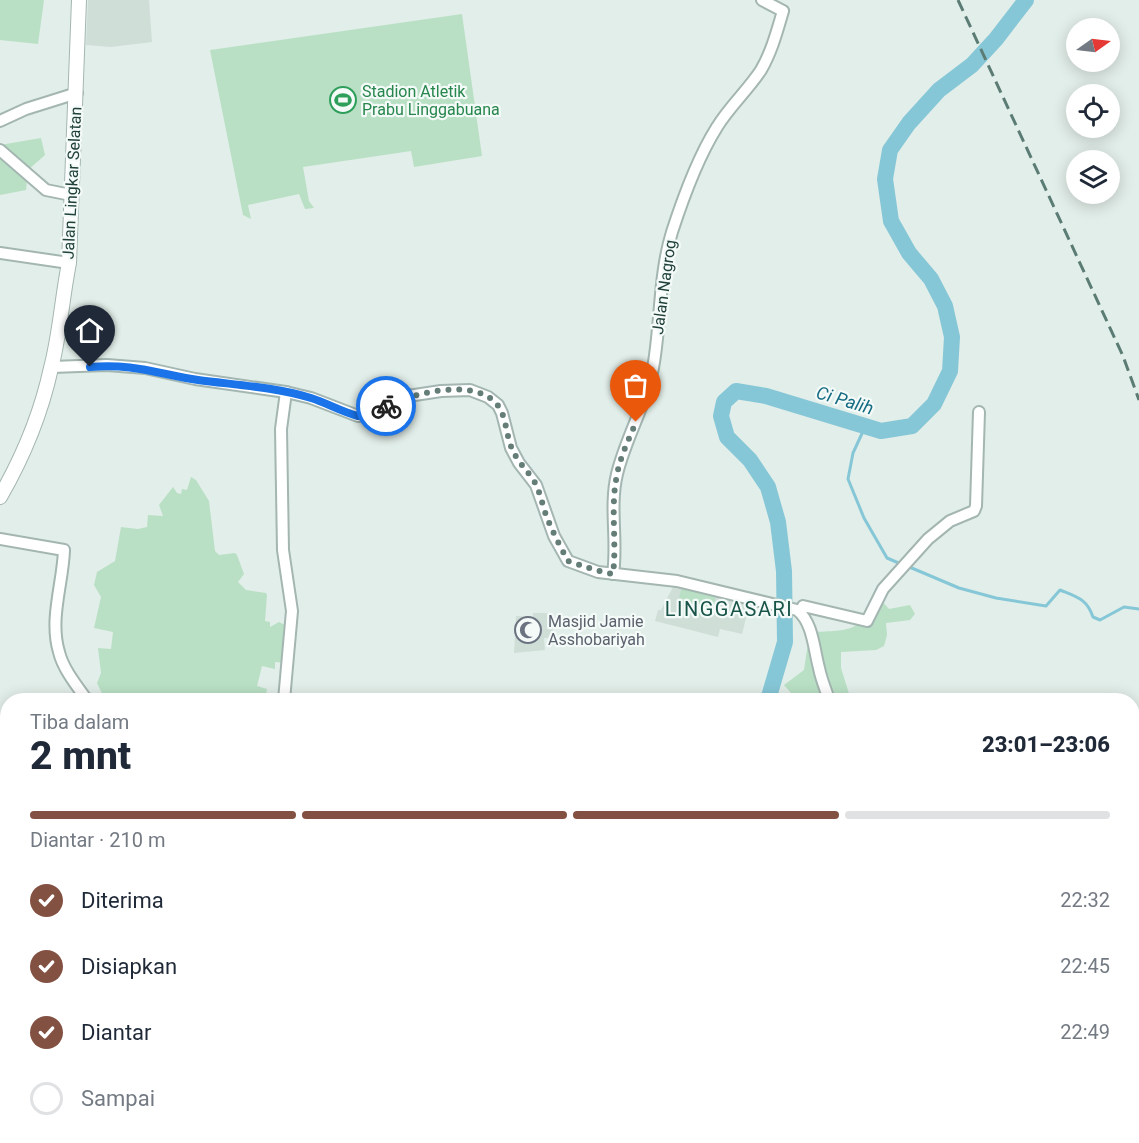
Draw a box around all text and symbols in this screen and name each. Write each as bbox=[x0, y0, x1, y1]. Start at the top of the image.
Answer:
north arrow bbox=[1066, 18, 1120, 72]
map controls bbox=[1066, 18, 1120, 204]
place label: Stadion Atletik Prabu Linggabuana bbox=[362, 82, 500, 119]
button: locate bbox=[1066, 84, 1120, 138]
sports icon: Stadion Atletik Prabu Linggabuana bbox=[328, 85, 358, 115]
street label: Jalan Lingkar Selatan bbox=[59, 106, 85, 260]
button: layers bbox=[1066, 150, 1120, 204]
street label: Jalan Nagrog bbox=[648, 238, 680, 336]
pin bbox=[64, 305, 115, 367]
icon: home bbox=[73, 314, 106, 347]
pin bbox=[610, 360, 661, 422]
icon: bag bbox=[619, 369, 652, 402]
courier bbox=[356, 376, 416, 436]
water label: Ci Palih bbox=[814, 381, 876, 419]
icon: bike bbox=[370, 390, 403, 423]
district label: LINGGASARI bbox=[665, 597, 793, 621]
place label: Masjid Jamie Asshobariyah bbox=[548, 612, 645, 649]
mosque icon: Masjid Jamie Asshobariyah bbox=[513, 615, 543, 645]
text: Tiba dalam bbox=[30, 710, 129, 734]
text: 23:01–23:06 bbox=[982, 732, 1110, 757]
text: 2 mnt bbox=[30, 733, 131, 779]
text: Diantar · 210 m bbox=[30, 828, 165, 852]
icon: check bbox=[30, 884, 63, 917]
text: Diterima bbox=[81, 888, 164, 913]
text: 22:32 bbox=[1060, 888, 1110, 912]
icon: check bbox=[30, 950, 63, 983]
text: Disiapkan bbox=[81, 954, 177, 979]
text: 22:45 bbox=[1060, 954, 1110, 978]
icon: check bbox=[30, 1016, 63, 1049]
text: Diantar bbox=[81, 1020, 152, 1045]
text: 22:49 bbox=[1060, 1020, 1110, 1044]
text: Sampai bbox=[81, 1086, 155, 1111]

